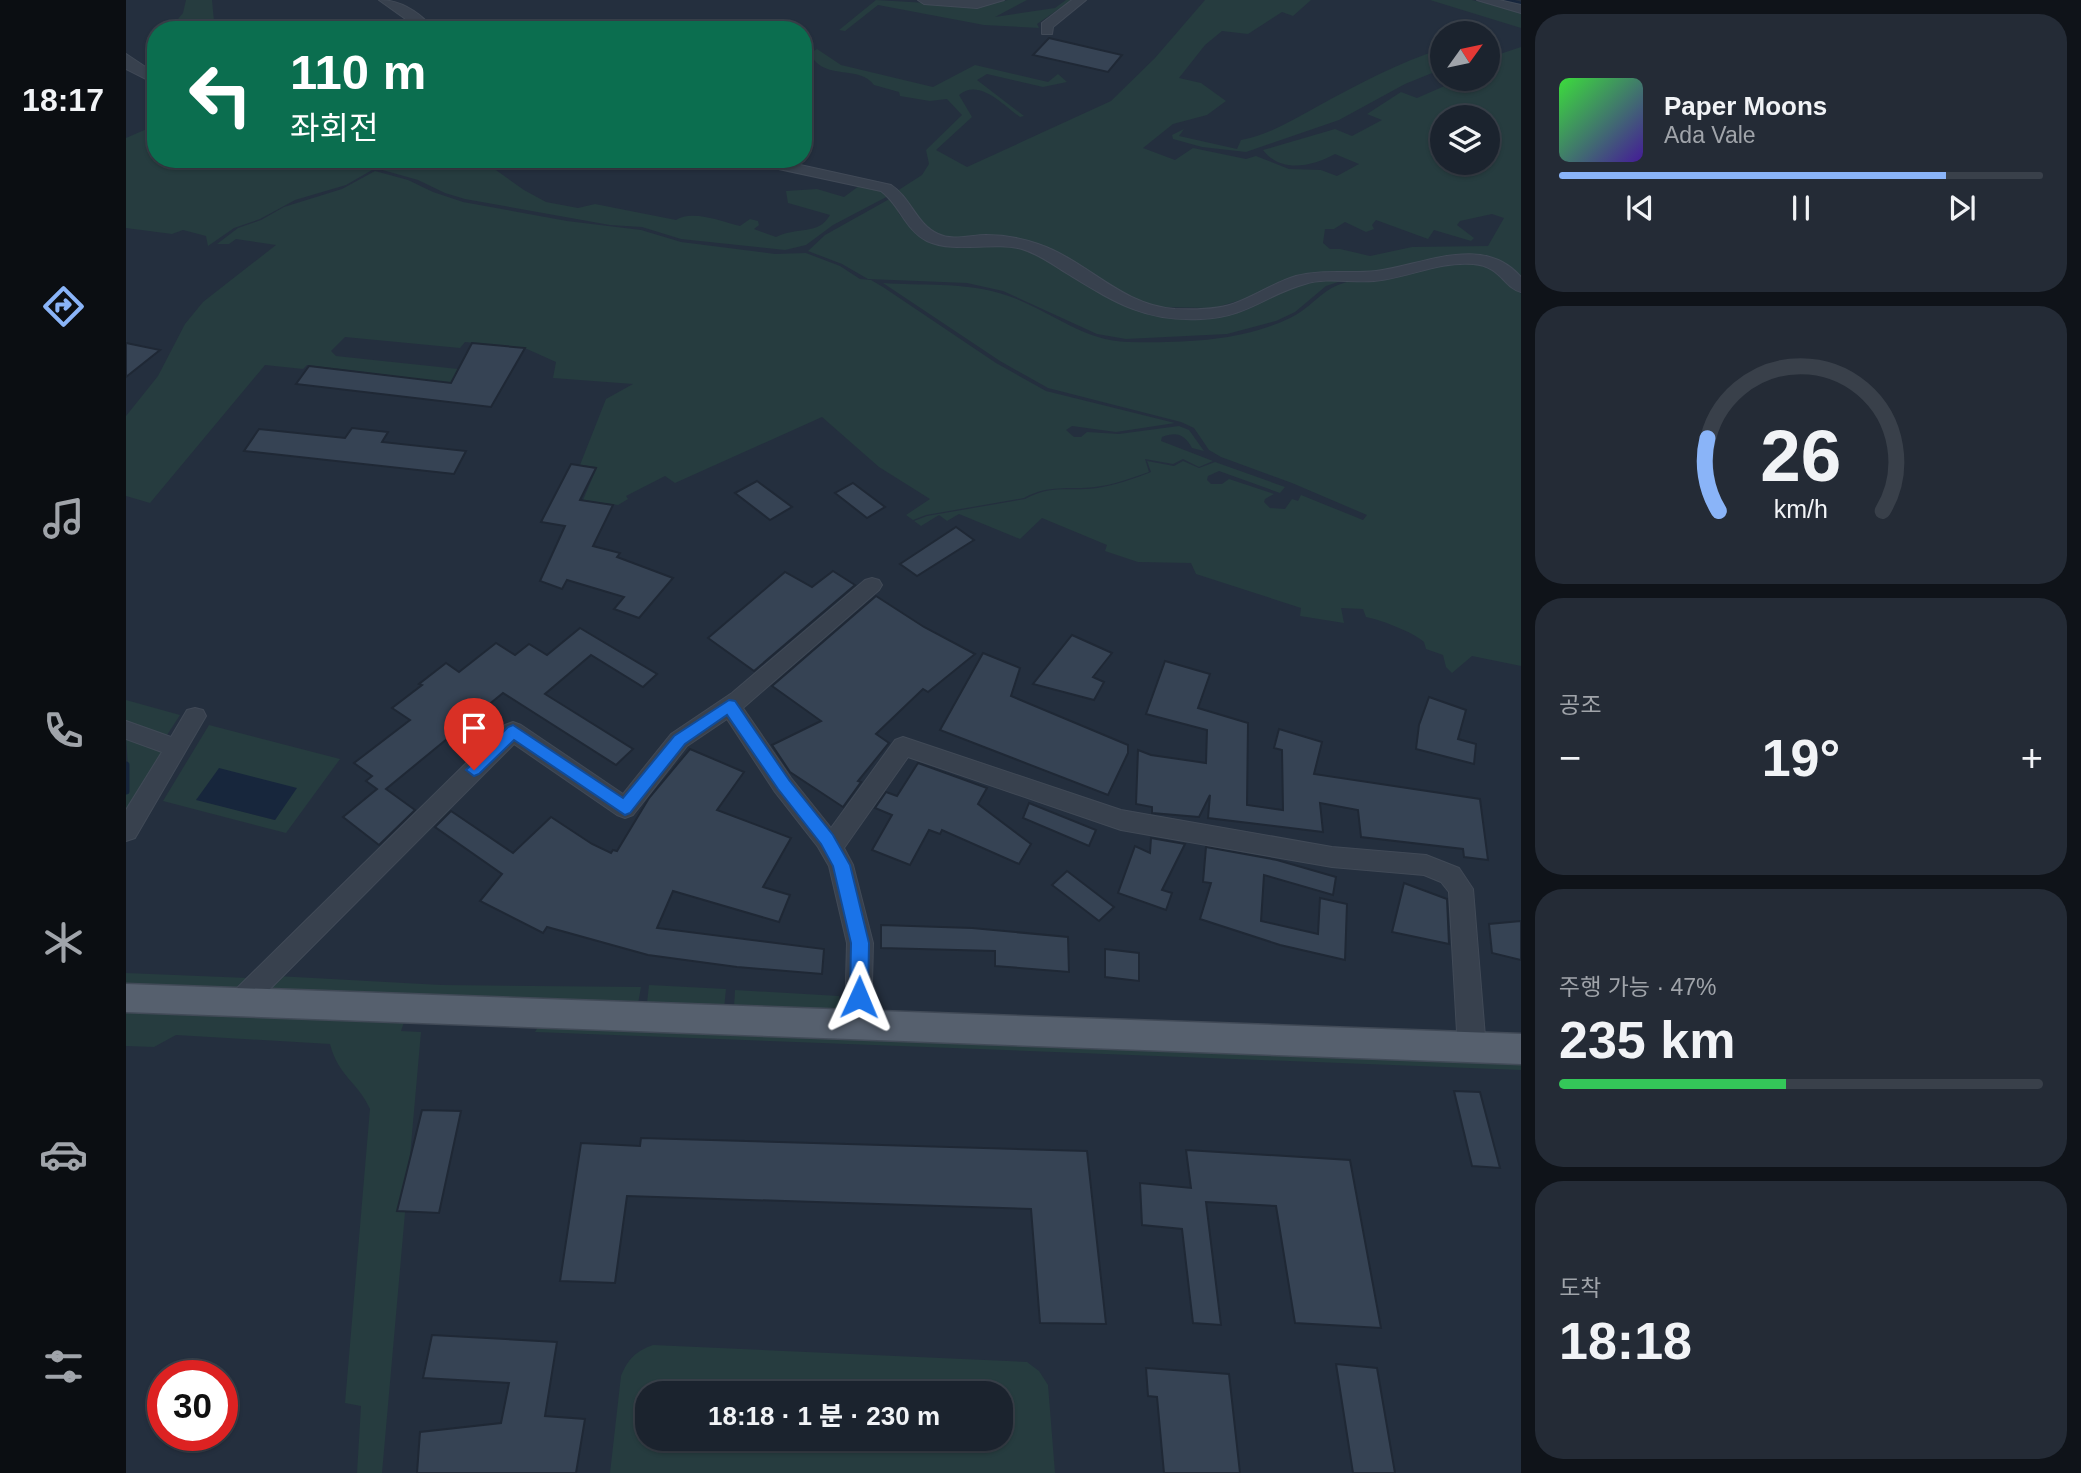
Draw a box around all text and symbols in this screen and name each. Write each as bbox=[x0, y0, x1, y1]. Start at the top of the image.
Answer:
north arrow bbox=[1430, 21, 1500, 91]
map controls bbox=[1430, 21, 1500, 175]
text: 110 m bbox=[290, 45, 426, 99]
icon: left bbox=[175, 49, 266, 140]
text: 18:17 bbox=[22, 82, 104, 118]
text: Paper Moons bbox=[1664, 91, 1827, 121]
button: layers bbox=[1430, 105, 1500, 175]
text: 좌회전 bbox=[290, 110, 378, 146]
text: Ada Vale bbox=[1664, 122, 1756, 148]
icon: previous bbox=[1621, 189, 1659, 227]
icon: pause bbox=[1782, 189, 1820, 227]
icon: next bbox=[1943, 189, 1981, 227]
icon: directions bbox=[39, 282, 88, 331]
text: 26 bbox=[1761, 415, 1841, 496]
icon: music bbox=[39, 494, 88, 543]
text: km/h bbox=[1774, 494, 1828, 522]
text: 공조 bbox=[1559, 692, 1601, 718]
pin bbox=[444, 698, 504, 770]
icon: phone bbox=[39, 706, 88, 755]
icon: arrive bbox=[455, 709, 493, 747]
text: 19° bbox=[1762, 729, 1840, 787]
text: − bbox=[1559, 737, 1581, 779]
text: + bbox=[2021, 737, 2043, 779]
icon: climate bbox=[39, 918, 88, 967]
position arrow bbox=[822, 960, 896, 1034]
text: 주행 가능 · 47% bbox=[1559, 974, 1717, 1000]
text: 235 km bbox=[1559, 1011, 1735, 1069]
icon: car bbox=[39, 1130, 88, 1179]
text: 도착 bbox=[1559, 1275, 1601, 1301]
text: 18:18 bbox=[1559, 1312, 1692, 1370]
icon: filters bbox=[39, 1342, 88, 1391]
speed limit sign: 30 bbox=[147, 1360, 238, 1451]
text: 18:18 · 1 분 · 230 m bbox=[708, 1401, 940, 1431]

